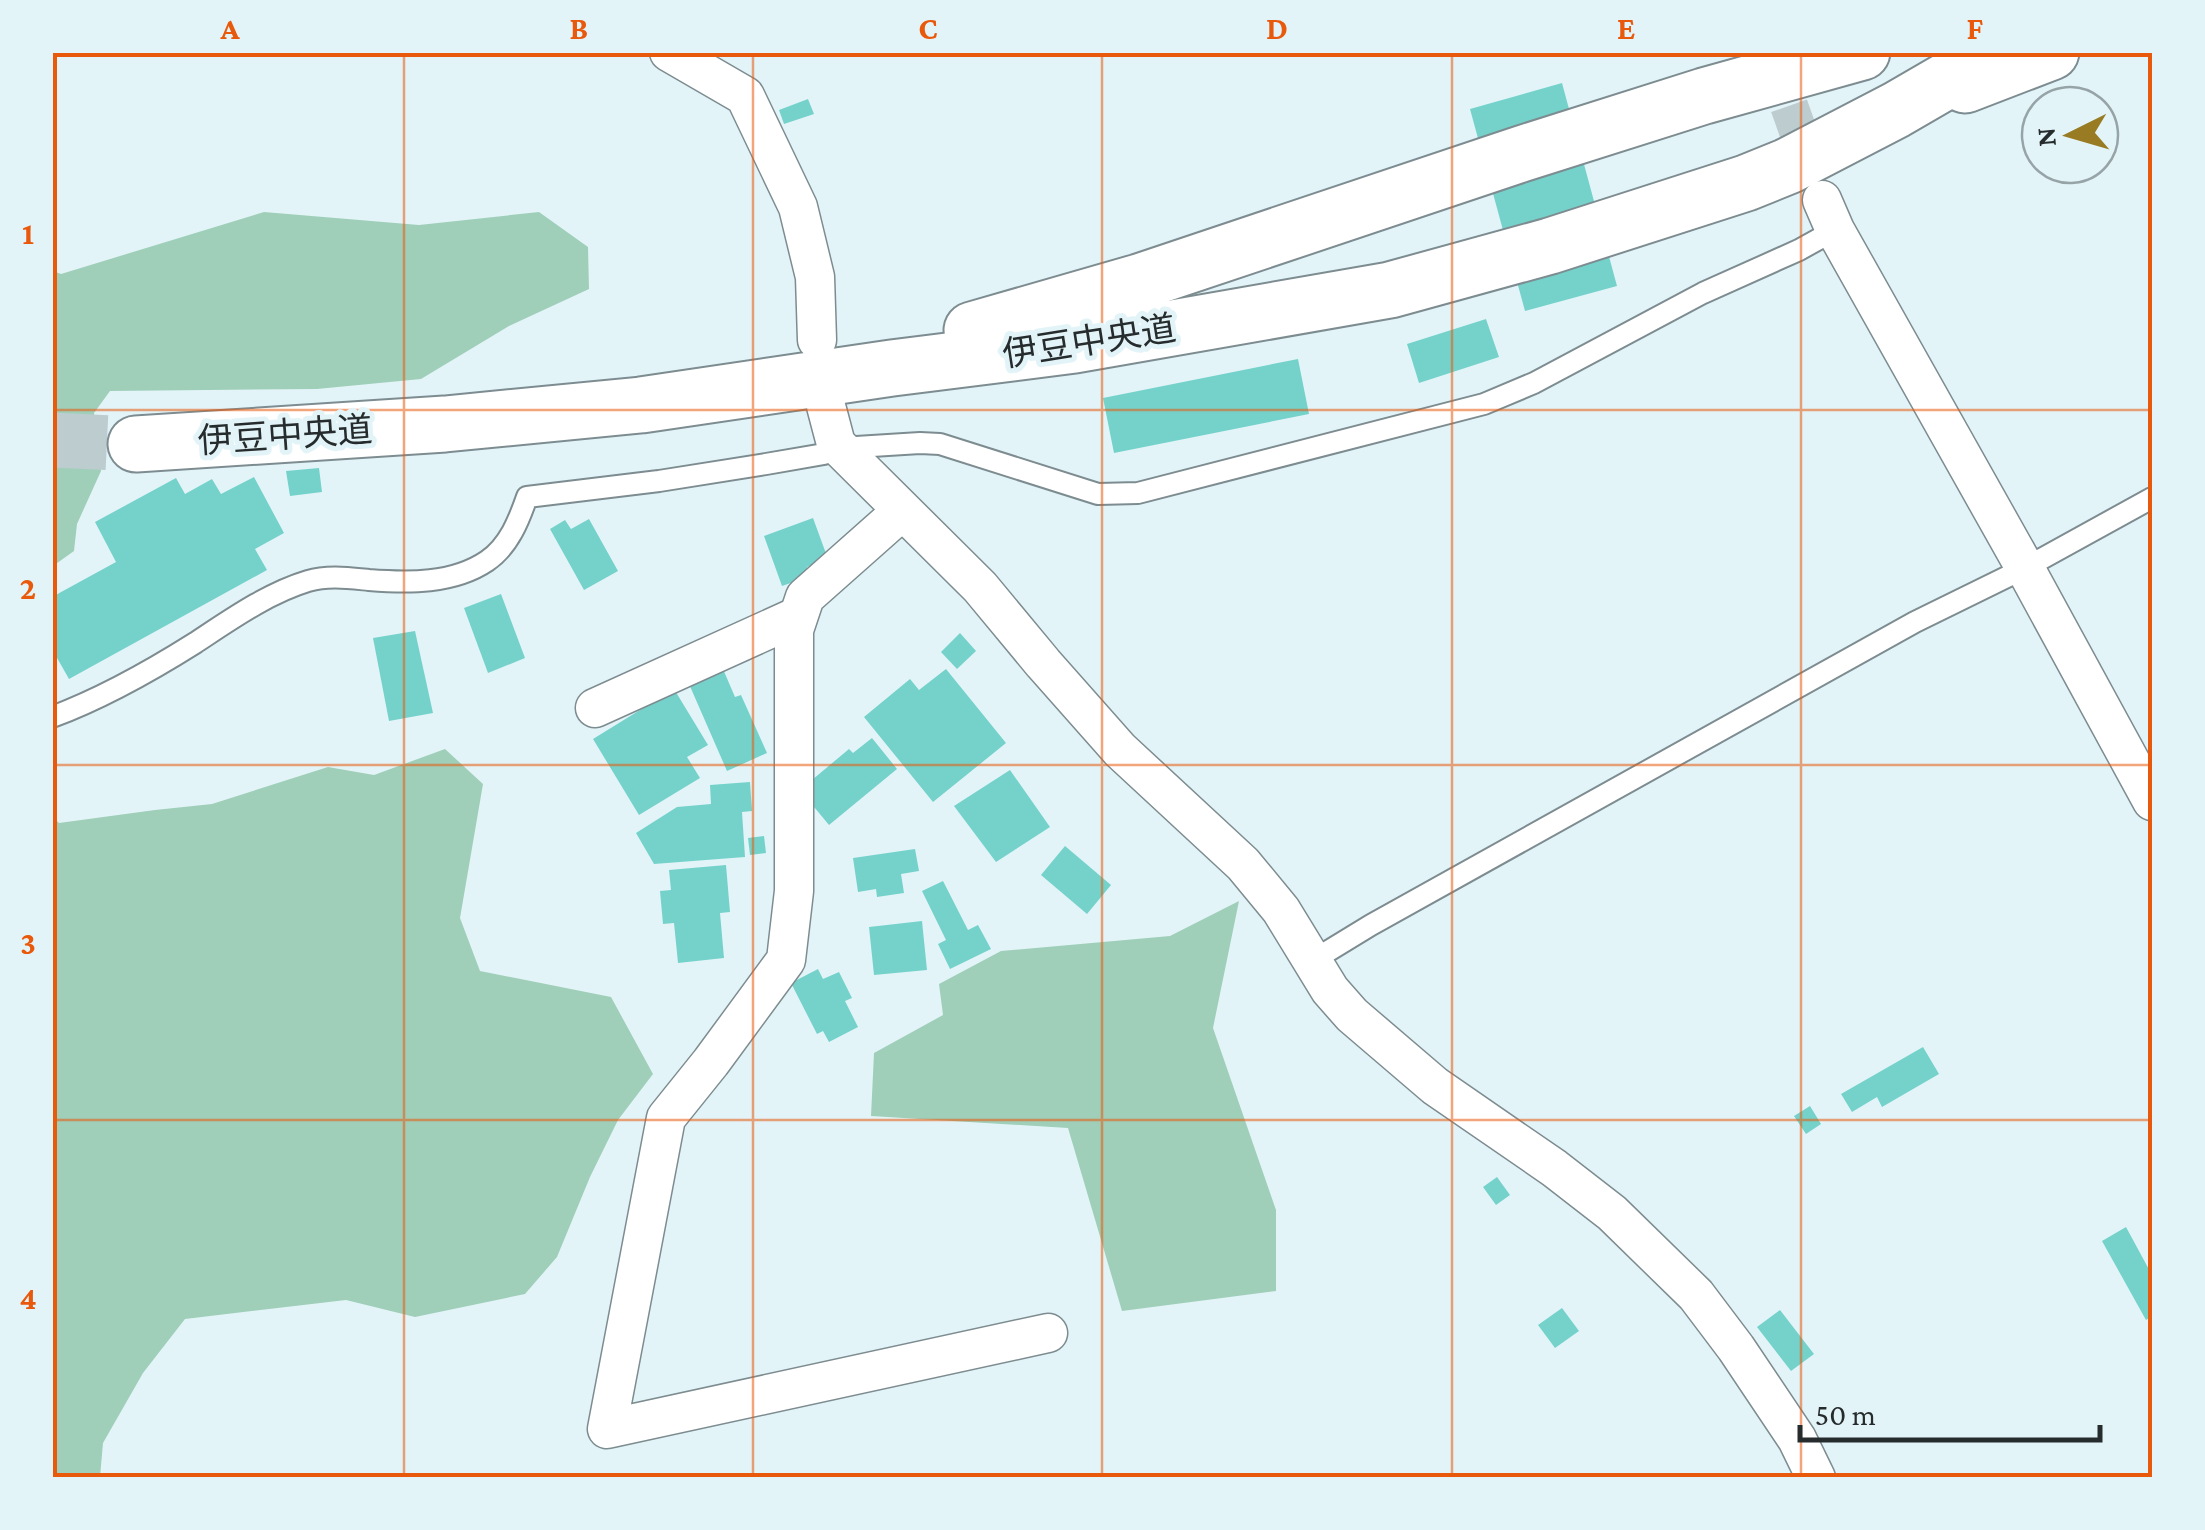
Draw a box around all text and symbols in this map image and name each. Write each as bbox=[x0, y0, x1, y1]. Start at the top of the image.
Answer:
text: A bbox=[219, 10, 240, 46]
text: B bbox=[570, 10, 588, 46]
text: C bbox=[918, 10, 938, 46]
text: D bbox=[1266, 10, 1288, 46]
text: E bbox=[1617, 10, 1635, 46]
text: F bbox=[1967, 10, 1984, 46]
north arrow bbox=[2020, 85, 2120, 185]
text: N bbox=[2029, 126, 2062, 148]
text: 1 bbox=[22, 215, 34, 251]
street label: 伊豆中央道 bbox=[1000, 309, 1179, 374]
street label: 伊豆中央道 bbox=[196, 410, 374, 461]
text: 2 bbox=[20, 570, 36, 606]
text: 3 bbox=[20, 925, 36, 961]
text: 4 bbox=[19, 1280, 37, 1316]
scale bar bbox=[1800, 1380, 2100, 1442]
text: 50 m bbox=[1815, 1398, 1876, 1431]

